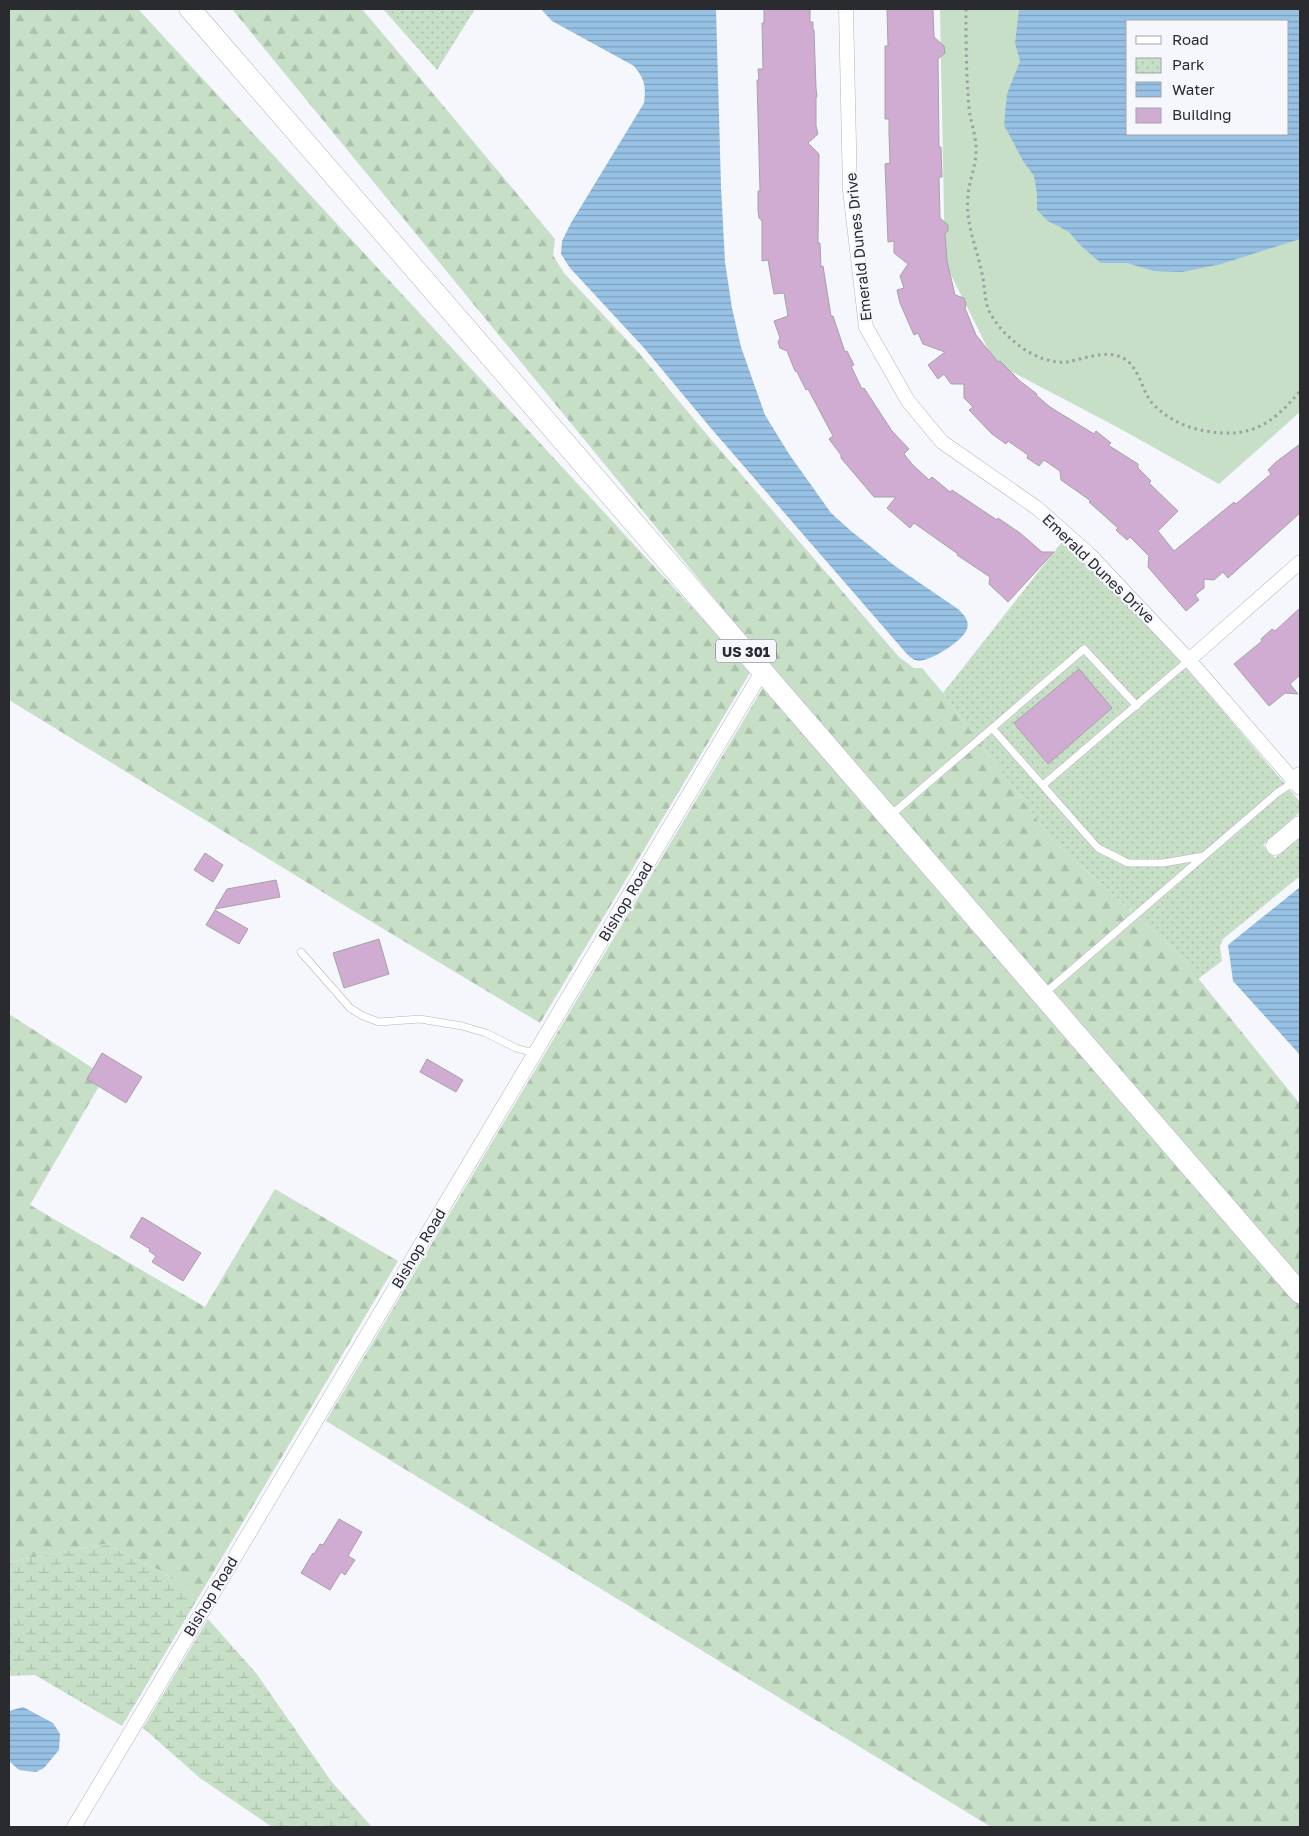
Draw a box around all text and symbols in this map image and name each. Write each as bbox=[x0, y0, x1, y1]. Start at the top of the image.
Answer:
legend bbox=[1126, 20, 1289, 135]
text: Road bbox=[1172, 30, 1209, 48]
text: Park bbox=[1172, 55, 1205, 73]
text: Water bbox=[1172, 80, 1215, 98]
text: Building bbox=[1172, 105, 1232, 123]
street label: Emerald Dunes Drive bbox=[841, 172, 875, 322]
street label: Emerald Dunes Drive bbox=[1039, 510, 1159, 627]
road number: US 301 bbox=[716, 640, 776, 662]
street label: Bishop Road bbox=[594, 858, 656, 944]
street label: Bishop Road bbox=[387, 1205, 449, 1291]
street label: Bishop Road bbox=[179, 1553, 241, 1639]

